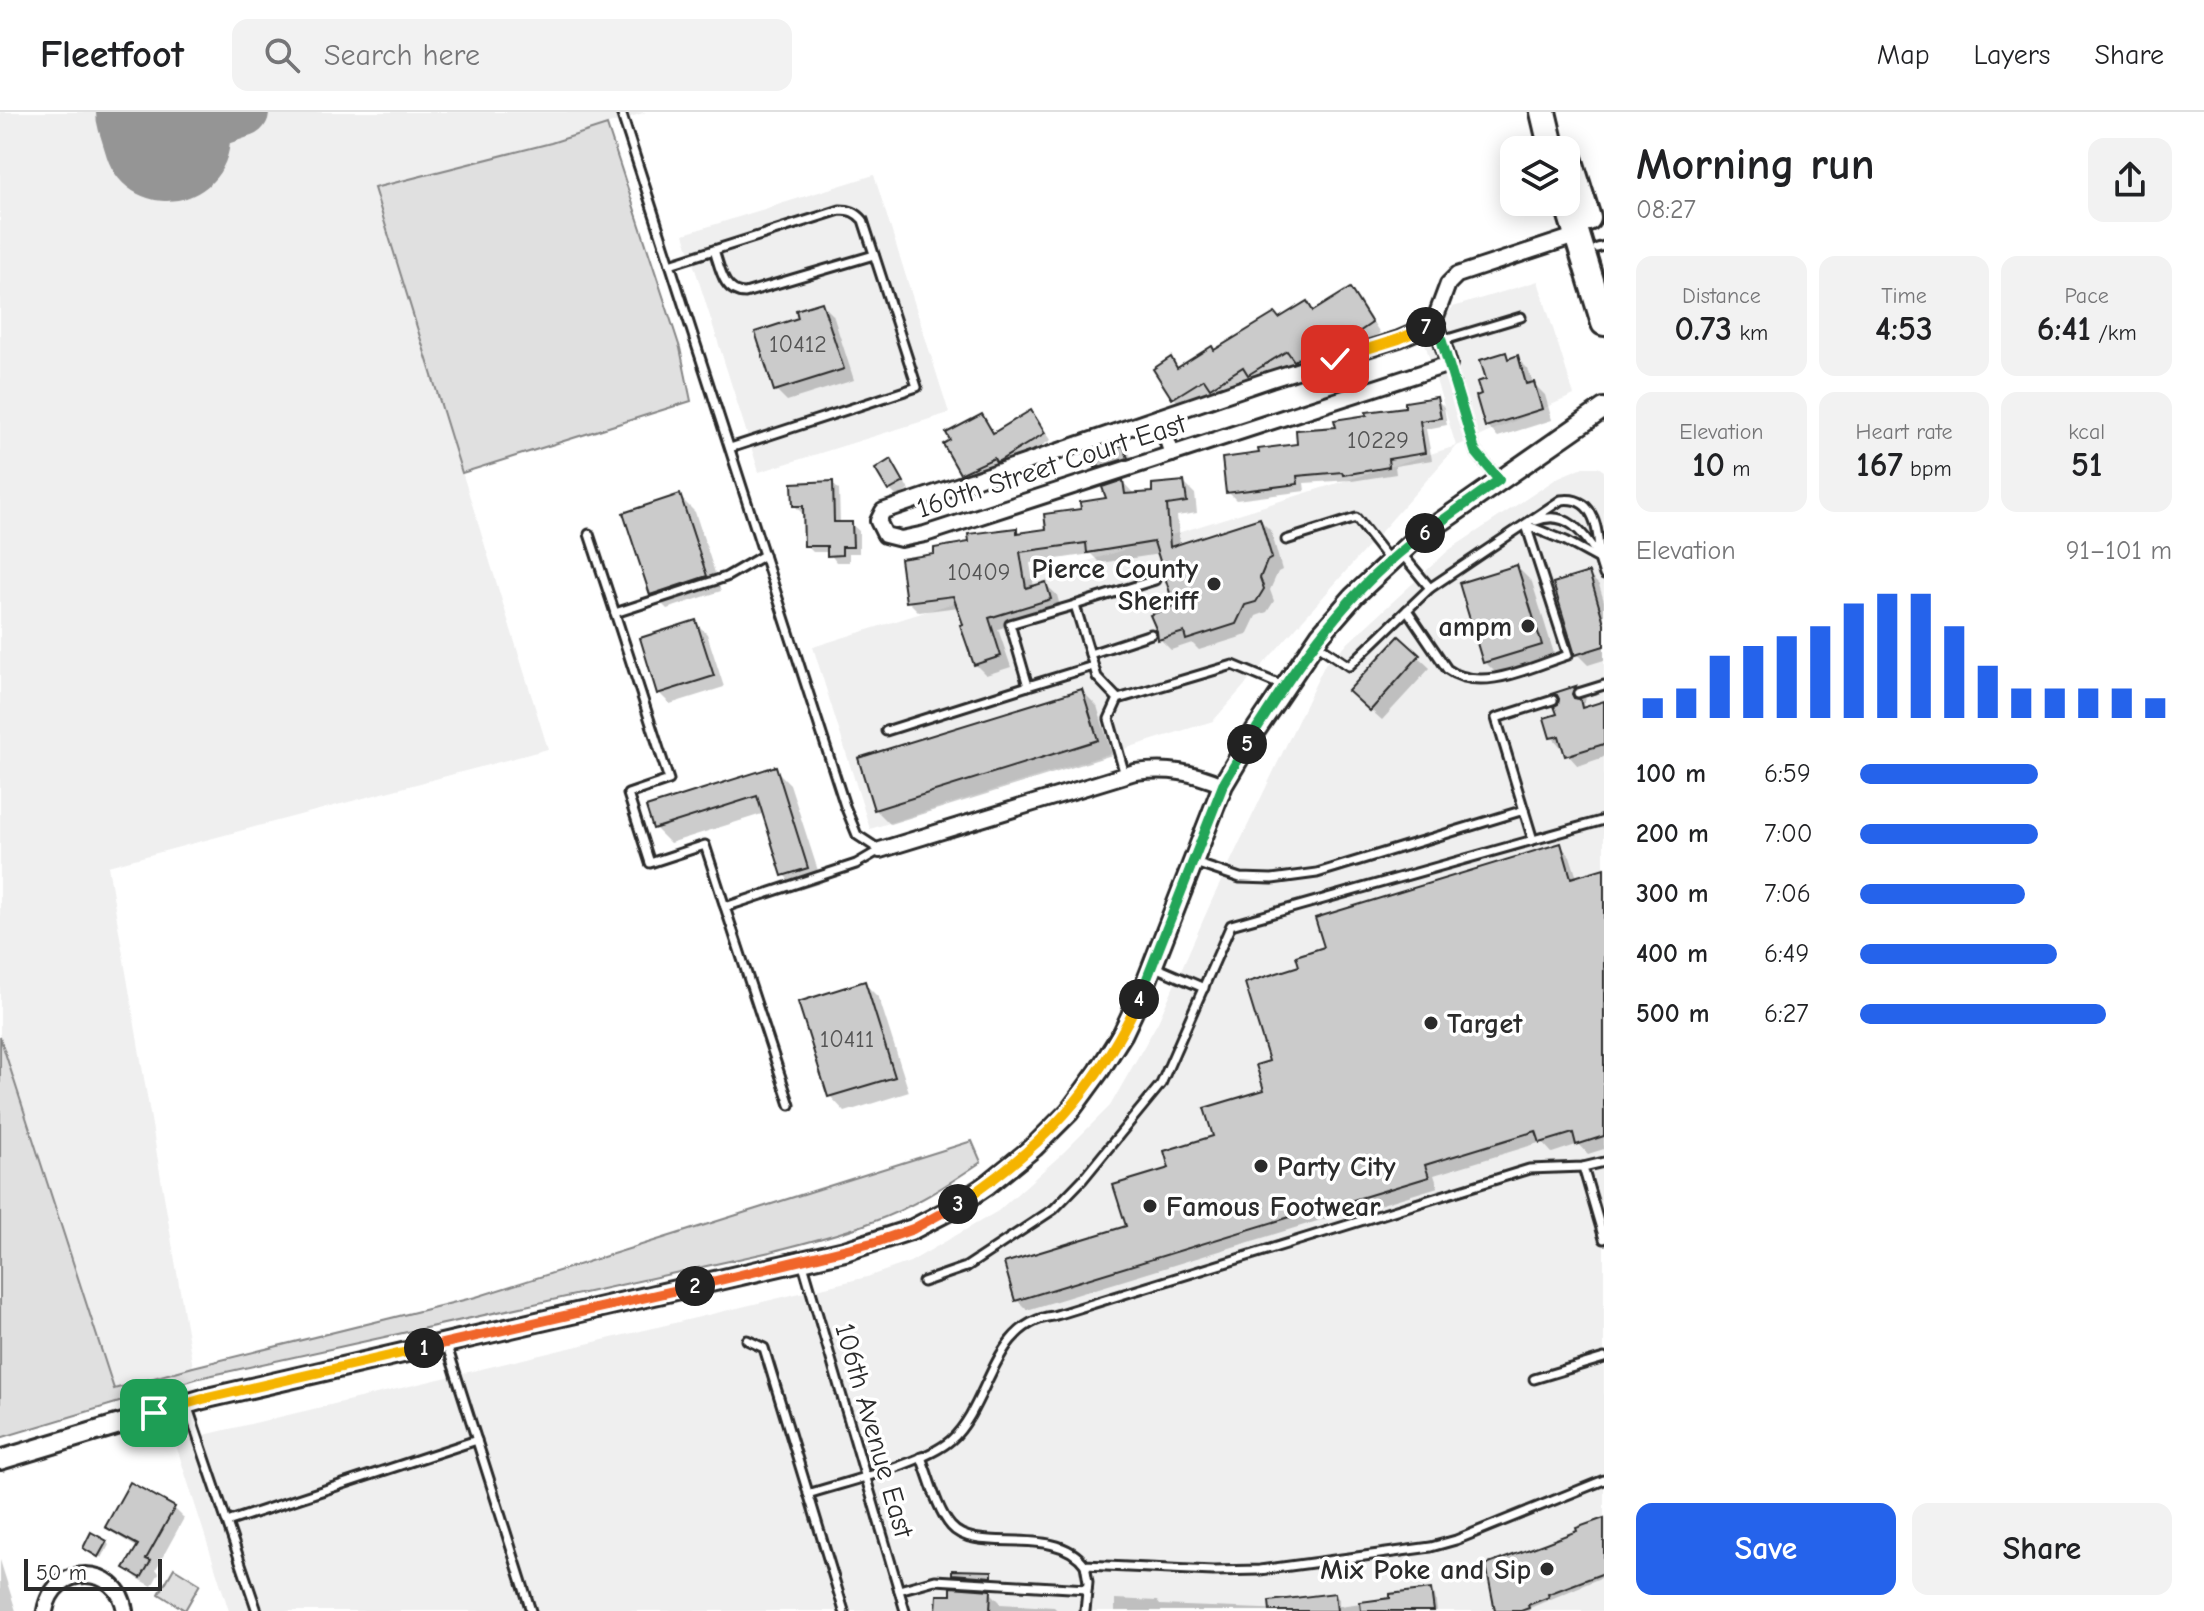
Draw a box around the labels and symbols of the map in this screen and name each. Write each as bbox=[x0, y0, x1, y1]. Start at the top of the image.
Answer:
pin: 7 bbox=[1406, 307, 1446, 347]
pin bbox=[1301, 325, 1369, 393]
house number: 10412 bbox=[769, 330, 827, 358]
street label: 160th Street Court East bbox=[913, 407, 1191, 525]
house number: 10229 bbox=[1347, 426, 1409, 454]
pin: 6 bbox=[1405, 513, 1445, 553]
place label: Pierce County Sheriff bbox=[1032, 553, 1199, 617]
house number: 10409 bbox=[947, 558, 1011, 586]
marker: Pierce County Sheriff bbox=[1205, 575, 1223, 593]
place label: ampm bbox=[1439, 611, 1512, 643]
marker: ampm bbox=[1519, 617, 1537, 635]
pin: 5 bbox=[1227, 724, 1267, 764]
pin: 4 bbox=[1119, 979, 1159, 1019]
place label: Target bbox=[1447, 1008, 1523, 1040]
marker: Target bbox=[1422, 1014, 1440, 1032]
house number: 10411 bbox=[820, 1025, 874, 1053]
place label: Party City bbox=[1277, 1151, 1396, 1183]
marker: Party City bbox=[1252, 1157, 1270, 1175]
pin: 3 bbox=[938, 1184, 978, 1224]
place label: Famous Footwear bbox=[1166, 1191, 1381, 1223]
marker: Famous Footwear bbox=[1141, 1197, 1159, 1215]
pin: 2 bbox=[675, 1266, 715, 1306]
street label: 106th Avenue East bbox=[828, 1320, 920, 1542]
pin: 1 bbox=[404, 1328, 444, 1368]
pin bbox=[120, 1379, 188, 1447]
place label: Mix Poke and Sip bbox=[1320, 1554, 1531, 1586]
scale bar bbox=[24, 1555, 162, 1591]
marker: Mix Poke and Sip bbox=[1538, 1560, 1556, 1578]

